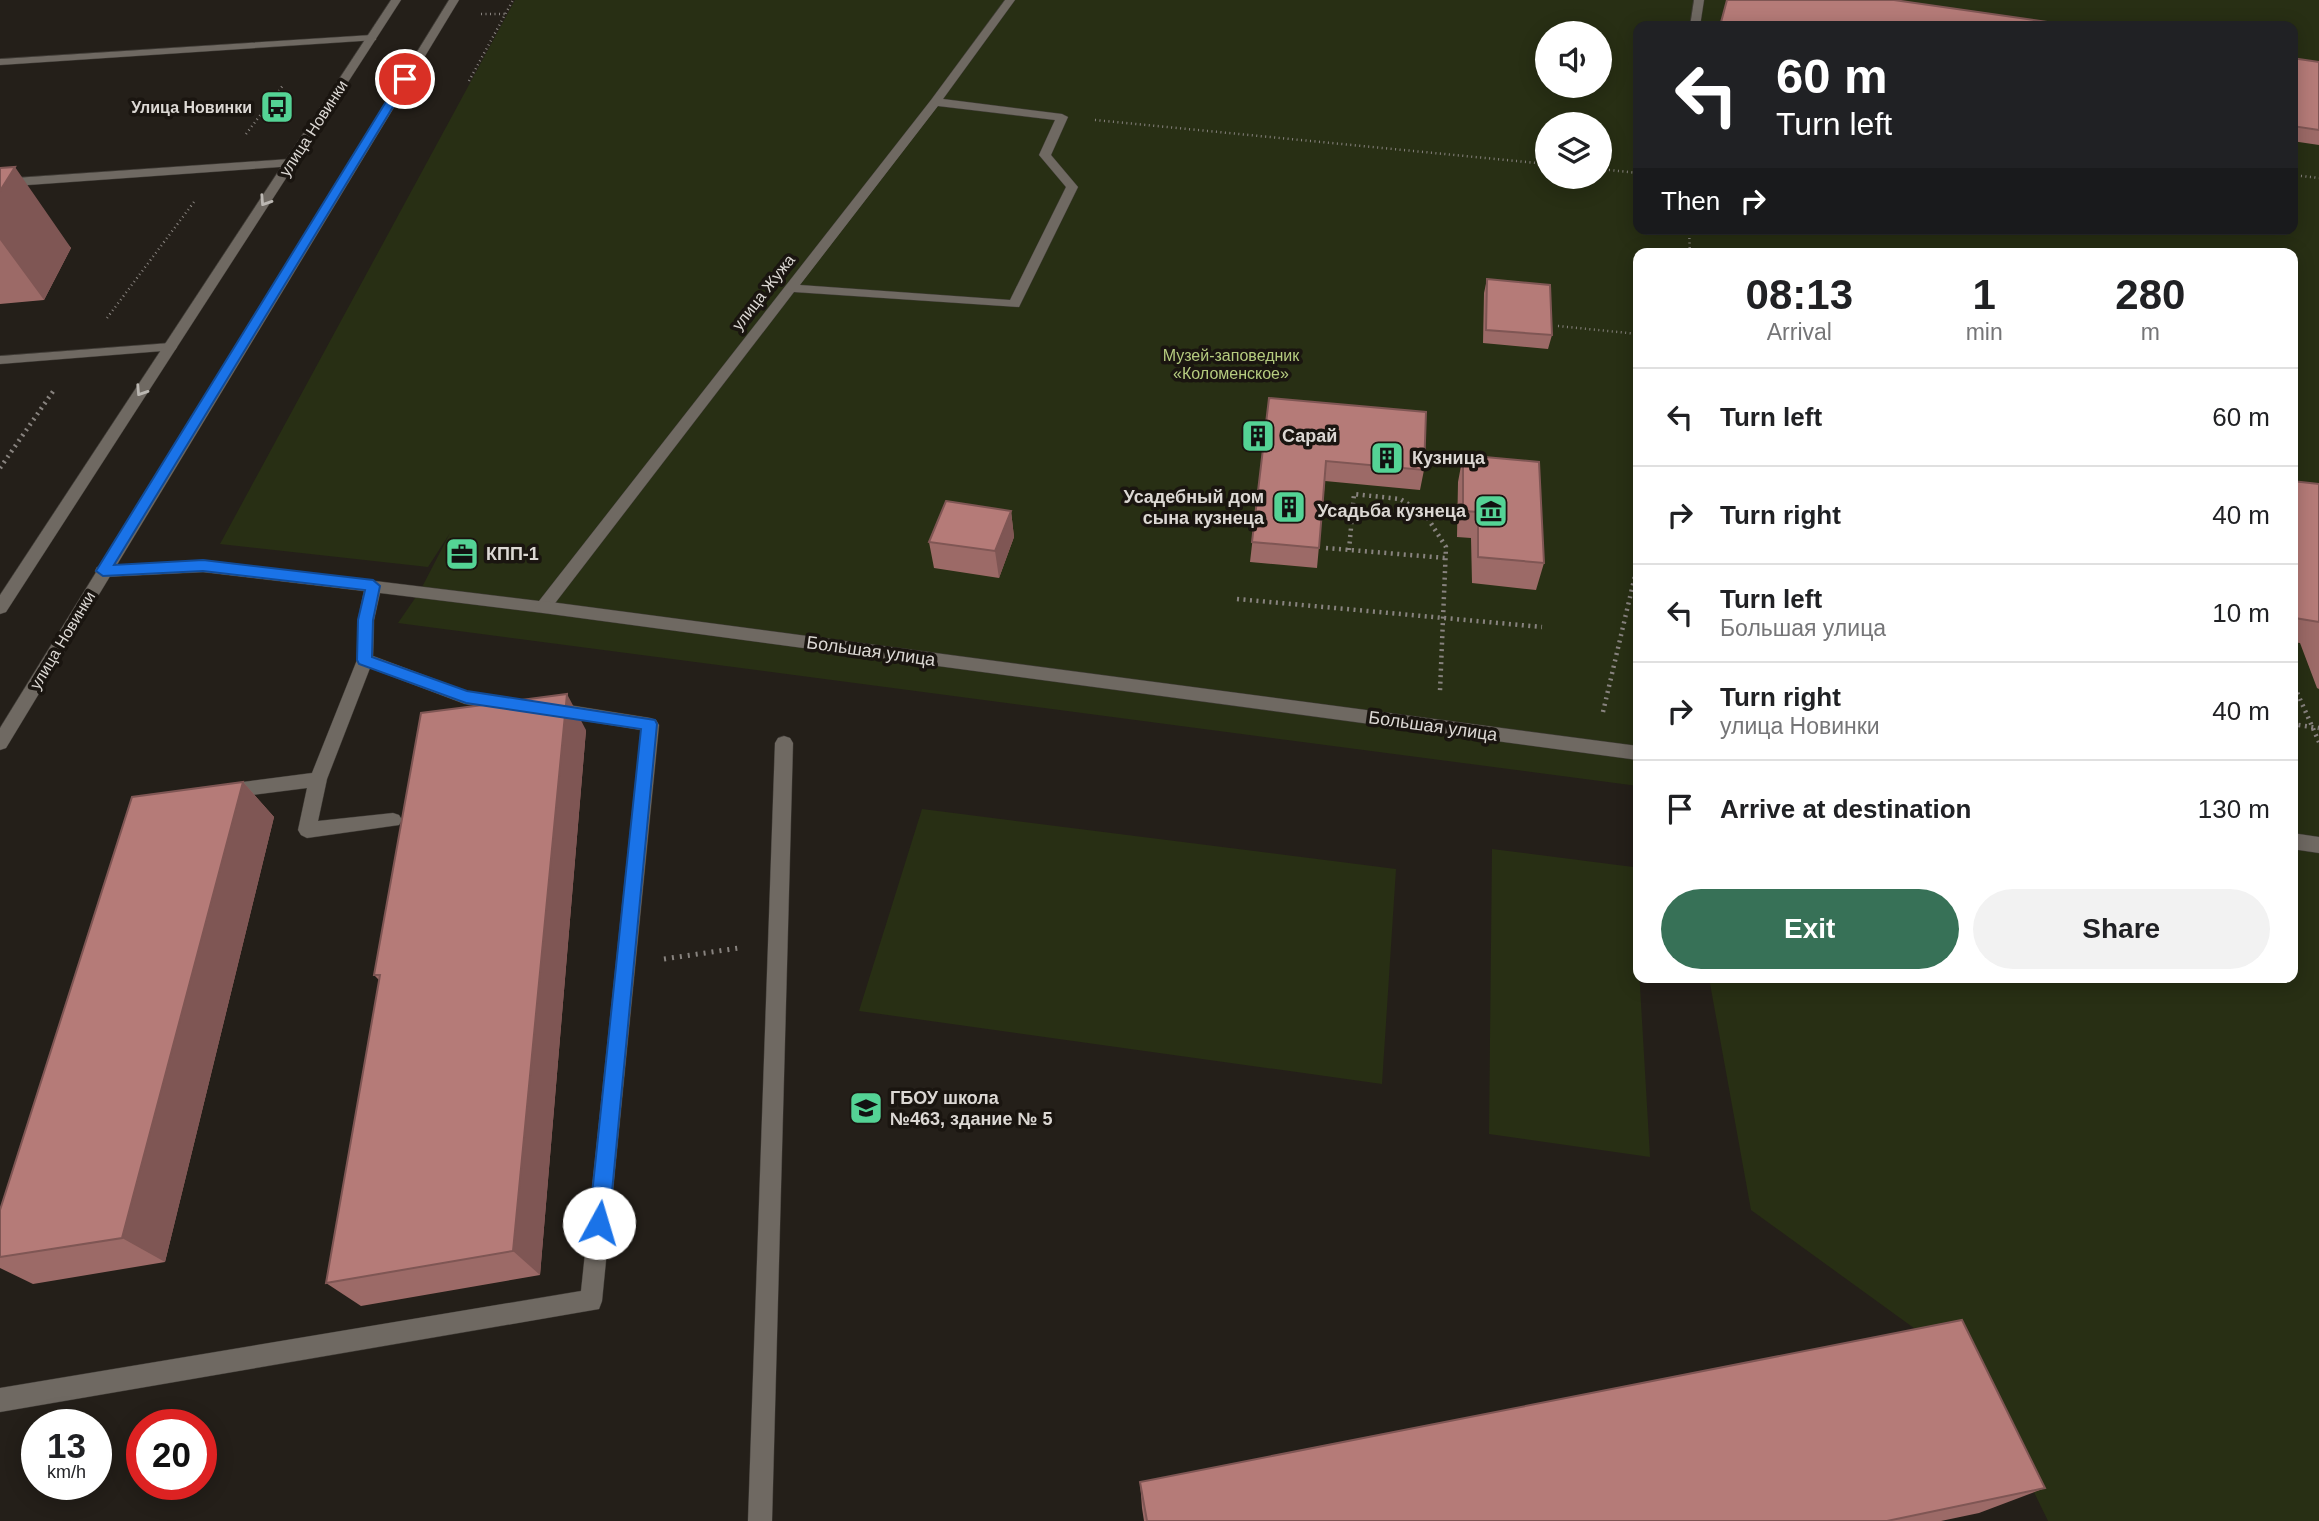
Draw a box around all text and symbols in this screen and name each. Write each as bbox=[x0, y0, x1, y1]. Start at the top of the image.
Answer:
map controls bbox=[1535, 21, 1612, 189]
button: sound bbox=[1535, 21, 1612, 98]
pin bbox=[375, 49, 435, 109]
icon: left bbox=[1661, 49, 1752, 140]
text: 60 m bbox=[1776, 49, 1888, 103]
icon: arrive bbox=[386, 60, 424, 98]
street label: улица Новинки bbox=[276, 77, 351, 179]
bus stop icon: Улица Новинки bbox=[258, 88, 296, 126]
place label: Улица Новинки bbox=[131, 99, 252, 116]
text: Turn left bbox=[1776, 106, 1892, 142]
button: layers bbox=[1535, 112, 1612, 189]
icon: right bbox=[1734, 182, 1772, 220]
text: Then bbox=[1661, 186, 1720, 216]
one-way arrow bbox=[261, 193, 274, 206]
street label: улица Жужа bbox=[729, 251, 798, 333]
text: 08:13 bbox=[1746, 271, 1853, 318]
text: 1 bbox=[1972, 271, 1996, 318]
text: 280 bbox=[2115, 271, 2185, 318]
text: Arrival bbox=[1767, 319, 1832, 345]
text: min bbox=[1966, 319, 2003, 345]
text: m bbox=[2141, 319, 2160, 345]
park label: Музей-заповедник «Коломенское» bbox=[1163, 347, 1300, 382]
one-way arrow bbox=[136, 384, 149, 397]
icon: left bbox=[1661, 398, 1699, 436]
text: Turn left bbox=[1720, 402, 1822, 432]
text: 60 m bbox=[2212, 402, 2270, 432]
building icon: Сарай bbox=[1239, 417, 1277, 455]
place label: Сарай bbox=[1282, 426, 1337, 446]
building icon: Кузница bbox=[1368, 439, 1406, 477]
place label: Кузница bbox=[1412, 448, 1486, 468]
place label: Усадебный дом сына кузнеца bbox=[1124, 487, 1265, 528]
building icon: Усадебный дом сына кузнеца bbox=[1270, 488, 1308, 526]
museum icon: Усадьба кузнеца bbox=[1472, 492, 1510, 530]
icon: right bbox=[1661, 496, 1699, 534]
text: Turn right bbox=[1720, 500, 1841, 530]
text: 40 m bbox=[2212, 500, 2270, 530]
place label: Усадьба кузнеца bbox=[1317, 501, 1467, 521]
office icon: КПП-1 bbox=[443, 535, 481, 573]
place label: КПП-1 bbox=[486, 544, 539, 564]
text: Turn left bbox=[1720, 584, 1822, 614]
street label: улица Новинки bbox=[27, 588, 98, 692]
icon: left bbox=[1661, 594, 1699, 632]
text: 10 m bbox=[2212, 598, 2270, 628]
text: Большая улица bbox=[1720, 615, 1886, 641]
street label: Большая улица bbox=[805, 632, 938, 670]
text: Turn right bbox=[1720, 682, 1841, 712]
icon: right bbox=[1661, 692, 1699, 730]
text: 40 m bbox=[2212, 696, 2270, 726]
street label: Большая улица bbox=[1367, 707, 1500, 745]
text: улица Новинки bbox=[1720, 713, 1880, 739]
icon: arrive bbox=[1661, 790, 1699, 828]
text: Arrive at destination bbox=[1720, 794, 1971, 824]
text: 130 m bbox=[2198, 794, 2270, 824]
button: Exit bbox=[1661, 889, 1959, 969]
button: Share bbox=[1973, 889, 2270, 969]
place label: ГБОУ школа №463, здание № 5 bbox=[890, 1088, 1053, 1129]
school or university icon: ГБОУ школа №463, здание № 5 bbox=[847, 1089, 885, 1127]
position arrow bbox=[562, 1186, 636, 1260]
speed limit sign: 20 bbox=[126, 1409, 217, 1500]
text: 13 bbox=[47, 1426, 86, 1465]
text: km/h bbox=[47, 1462, 86, 1482]

